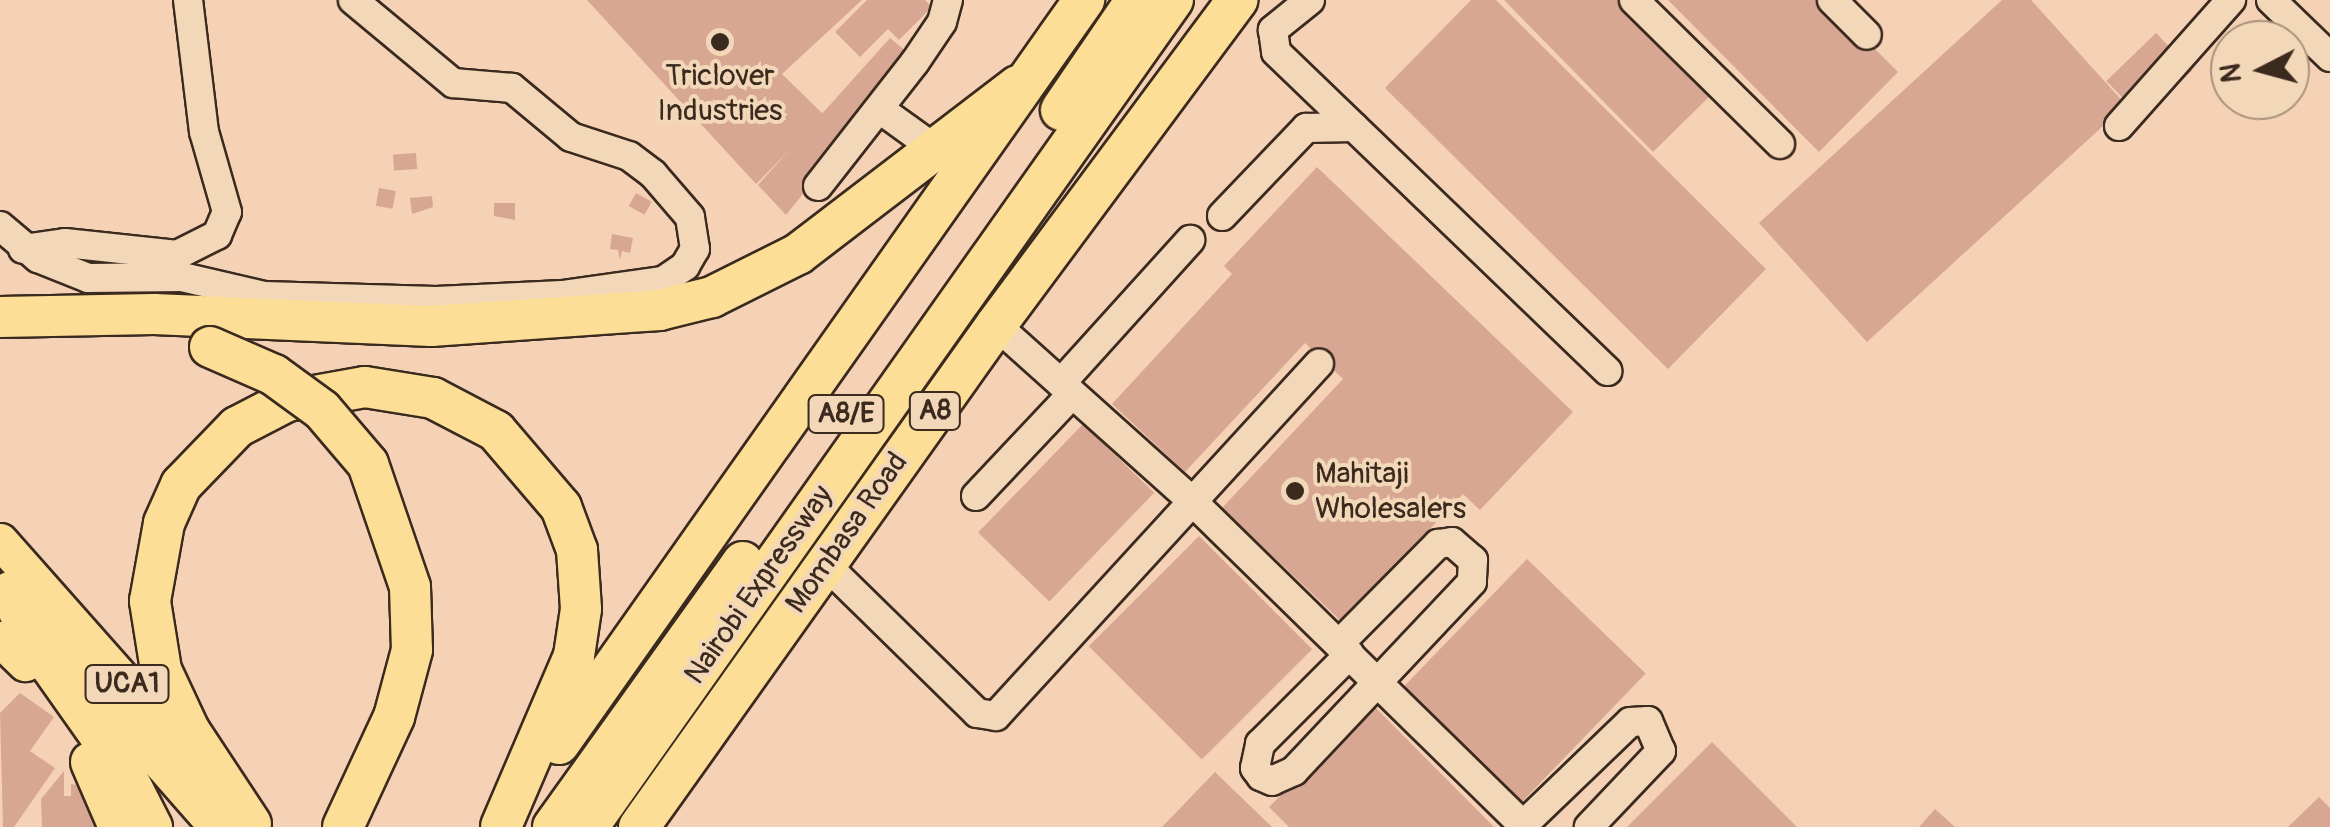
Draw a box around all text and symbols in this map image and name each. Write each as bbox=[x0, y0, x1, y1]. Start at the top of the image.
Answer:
north arrow bbox=[2210, 20, 2310, 120]
marker: Triclover Industries bbox=[709, 31, 731, 53]
place label: Triclover Industries bbox=[658, 58, 782, 128]
text: N bbox=[2213, 62, 2250, 84]
road number: A8 bbox=[908, 388, 962, 434]
road number: A8/E bbox=[806, 391, 886, 437]
street label: Mombasa Road bbox=[778, 446, 916, 620]
place label: Mahitaji Wholesalers bbox=[1315, 456, 1466, 526]
street label: Nairobi Expressway bbox=[677, 479, 841, 691]
marker: Mahitaji Wholesalers bbox=[1284, 480, 1306, 502]
road number: UCA1 bbox=[84, 661, 170, 707]

